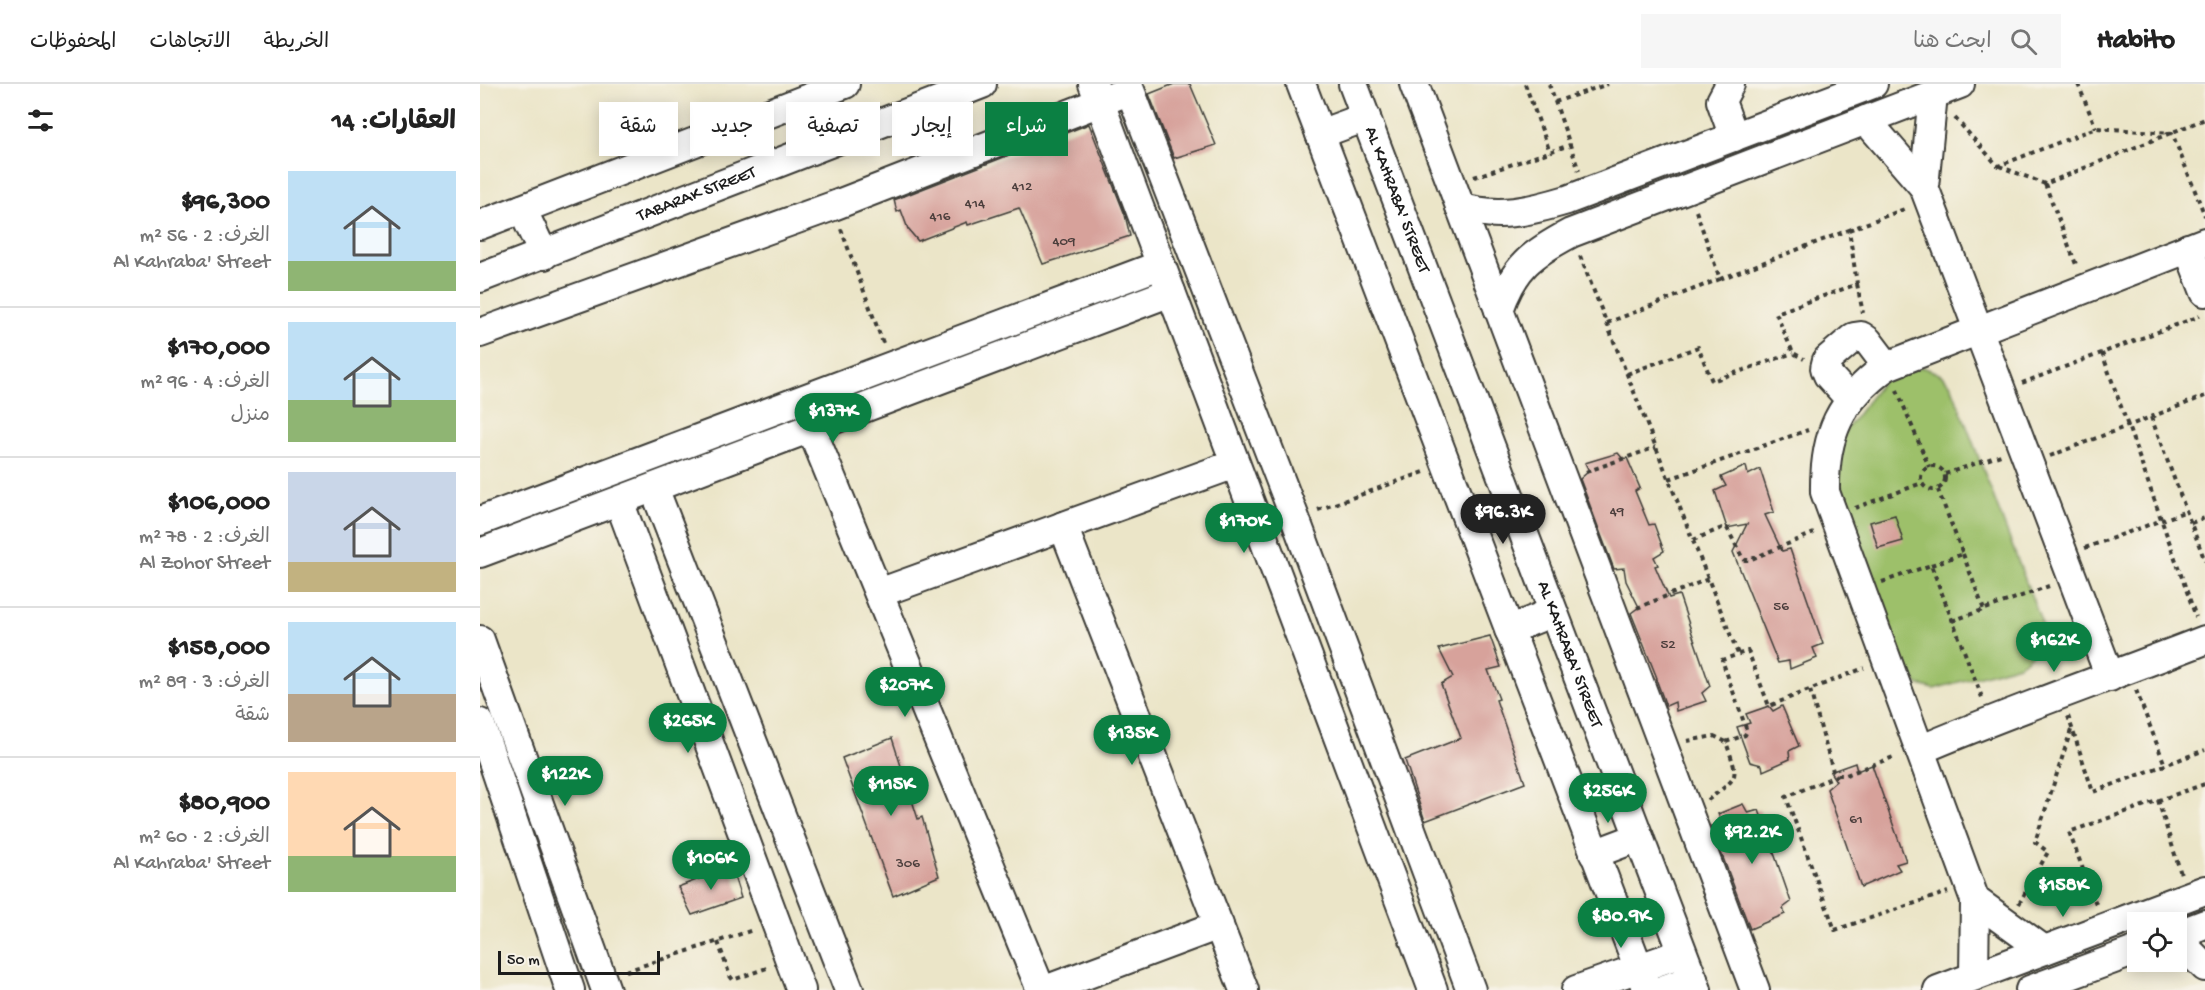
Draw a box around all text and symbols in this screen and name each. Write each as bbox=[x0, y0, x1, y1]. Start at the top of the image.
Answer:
search box bbox=[1641, 14, 2061, 68]
icon: search bbox=[2007, 25, 2040, 58]
text: Habito bbox=[2097, 25, 2175, 58]
text: ابحث هنا bbox=[1913, 30, 1992, 56]
text: المحفوظات bbox=[30, 31, 116, 56]
text: الاتجاهات bbox=[149, 31, 231, 56]
text: الخريطة bbox=[264, 31, 329, 56]
chip: شقة bbox=[599, 102, 678, 156]
chip: جديد bbox=[690, 102, 774, 156]
chip: تصفية bbox=[786, 102, 880, 156]
chip: إيجار bbox=[892, 102, 973, 156]
chip: شراء bbox=[985, 102, 1068, 156]
icon: filters bbox=[24, 104, 57, 137]
text: العقارات: 14 bbox=[332, 108, 456, 139]
street label: AL KAHRABA' STREET bbox=[1360, 124, 1435, 277]
street label: TABARAK STREET bbox=[633, 162, 760, 227]
house number: 412 bbox=[1012, 178, 1032, 196]
text: $96,300 bbox=[181, 188, 270, 219]
icon: home bbox=[336, 195, 408, 267]
house number: 414 bbox=[965, 195, 985, 213]
house number: 416 bbox=[930, 208, 951, 226]
text: الغرف: 2 · 56 m² bbox=[140, 226, 270, 249]
house number: 409 bbox=[1052, 233, 1076, 251]
text: Al Kahraba' Street bbox=[113, 252, 270, 275]
text: $170,000 bbox=[167, 334, 270, 365]
icon: home bbox=[336, 346, 408, 418]
text: الغرف: 4 · 96 m² bbox=[141, 372, 270, 395]
pin: $137K bbox=[791, 393, 875, 444]
text: $137K bbox=[809, 401, 857, 424]
text: منزل bbox=[231, 405, 270, 428]
text: $106,000 bbox=[167, 489, 270, 520]
pin: $96.3K bbox=[1454, 494, 1552, 545]
icon: home bbox=[336, 496, 408, 568]
text: $96.3K bbox=[1475, 502, 1531, 525]
pin: $170K bbox=[1202, 503, 1286, 554]
house number: 49 bbox=[1610, 503, 1625, 521]
text: $170K bbox=[1219, 511, 1269, 534]
text: الغرف: 2 · 78 m² bbox=[139, 527, 270, 550]
text: Al Zohor Street bbox=[139, 553, 270, 576]
street label: AL KAHRABA' STREET bbox=[1532, 578, 1607, 732]
house number: 56 bbox=[1773, 598, 1789, 616]
pin: $162K bbox=[2012, 622, 2096, 673]
text: $162K bbox=[2030, 630, 2078, 653]
text: $158,000 bbox=[167, 634, 270, 665]
house number: 52 bbox=[1660, 636, 1676, 654]
icon: home bbox=[336, 646, 408, 718]
pin: $207K bbox=[863, 667, 947, 718]
text: الغرف: 3 · 89 m² bbox=[139, 672, 270, 695]
text: $207K bbox=[879, 675, 931, 698]
pin: $265K bbox=[646, 703, 730, 754]
text: شقة bbox=[235, 705, 270, 728]
text: $265K bbox=[663, 711, 713, 734]
pin: $135K bbox=[1090, 715, 1174, 766]
text: $135K bbox=[1108, 723, 1156, 746]
pin: $122K bbox=[523, 756, 607, 807]
text: $122K bbox=[541, 764, 589, 787]
pin: $115K bbox=[849, 766, 933, 817]
pin: $256K bbox=[1566, 773, 1650, 824]
text: $115K bbox=[868, 774, 914, 797]
text: $256K bbox=[1583, 781, 1633, 804]
text: $80,900 bbox=[179, 789, 270, 820]
icon: home bbox=[336, 796, 408, 868]
house number: 61 bbox=[1849, 811, 1863, 829]
pin: $92.2K bbox=[1703, 814, 1801, 865]
text: $92.2K bbox=[1724, 822, 1780, 845]
text: الغرف: 2 · 60 m² bbox=[139, 827, 270, 850]
pin: $106K bbox=[669, 840, 753, 891]
text: $106K bbox=[686, 848, 736, 871]
text: Al Kahraba' Street bbox=[113, 853, 270, 876]
house number: 306 bbox=[895, 855, 920, 873]
pin: $158K bbox=[2021, 867, 2105, 918]
text: $158K bbox=[2038, 875, 2088, 898]
pin: $80.9K bbox=[1572, 898, 1670, 949]
text: $80.9K bbox=[1592, 906, 1650, 929]
map controls bbox=[2127, 912, 2187, 972]
button: locate bbox=[2127, 912, 2187, 972]
scale bar bbox=[498, 948, 660, 976]
text: 50 m bbox=[507, 952, 540, 971]

